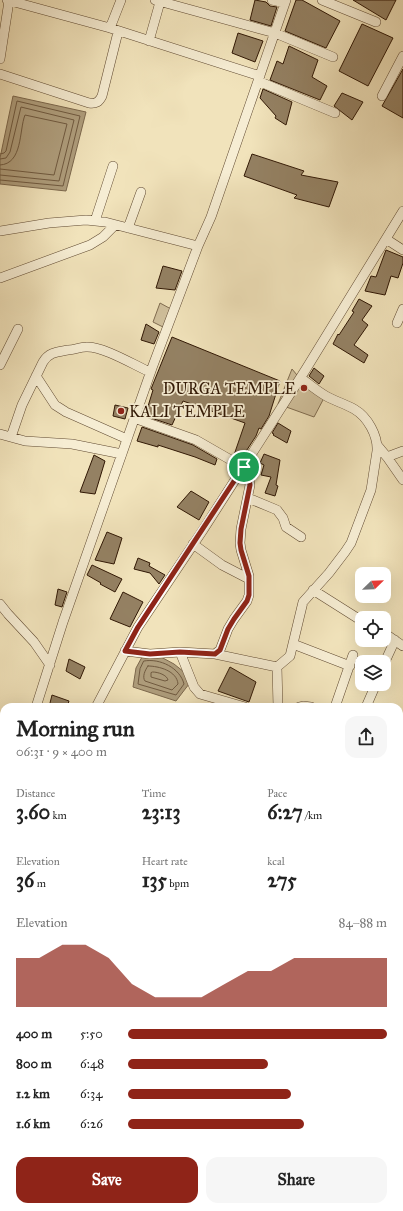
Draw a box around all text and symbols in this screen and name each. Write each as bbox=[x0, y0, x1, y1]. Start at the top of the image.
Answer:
place label: DURGA TEMPLE bbox=[163, 379, 296, 398]
marker: DURGA TEMPLE bbox=[299, 383, 309, 393]
place label: KALI TEMPLE bbox=[129, 402, 245, 421]
marker: KALI TEMPLE bbox=[116, 406, 126, 416]
pin bbox=[227, 450, 261, 484]
icon: arrive bbox=[233, 456, 255, 478]
north arrow bbox=[355, 567, 391, 603]
map controls bbox=[355, 567, 391, 691]
button: locate bbox=[355, 611, 391, 647]
button: layers bbox=[355, 655, 391, 691]
text: Morning run bbox=[16, 715, 135, 742]
button: share bbox=[345, 716, 387, 758]
text: 06:31 · 9 × 400 m bbox=[16, 744, 107, 760]
text: Distance bbox=[16, 787, 55, 800]
text: Time bbox=[142, 787, 166, 800]
text: Pace bbox=[267, 787, 287, 800]
text: 3.60 bbox=[16, 800, 50, 824]
text: 23:13 bbox=[142, 800, 180, 824]
text: 6:27 bbox=[267, 800, 303, 824]
text: km bbox=[50, 809, 67, 822]
text: /km bbox=[303, 809, 322, 822]
text: Elevation bbox=[16, 855, 60, 868]
text: Heart rate bbox=[142, 855, 188, 868]
text: kcal bbox=[267, 855, 285, 868]
text: 36 bbox=[16, 868, 34, 892]
text: 135 bbox=[142, 868, 167, 892]
text: 275 bbox=[267, 868, 297, 892]
text: m bbox=[34, 877, 46, 890]
text: bpm bbox=[167, 877, 189, 890]
text: Elevation bbox=[16, 915, 68, 931]
text: 84–88 m bbox=[338, 915, 387, 931]
text: 400 m bbox=[16, 1026, 52, 1042]
text: 5:50 bbox=[80, 1026, 103, 1042]
text: 800 m bbox=[16, 1056, 52, 1072]
text: 6:48 bbox=[80, 1056, 104, 1072]
text: 1.2 km bbox=[16, 1086, 50, 1102]
text: 6:34 bbox=[80, 1086, 102, 1102]
text: 1.6 km bbox=[16, 1116, 50, 1132]
text: 6:26 bbox=[80, 1116, 103, 1132]
button: Save bbox=[16, 1157, 198, 1203]
button: Share bbox=[206, 1157, 387, 1203]

